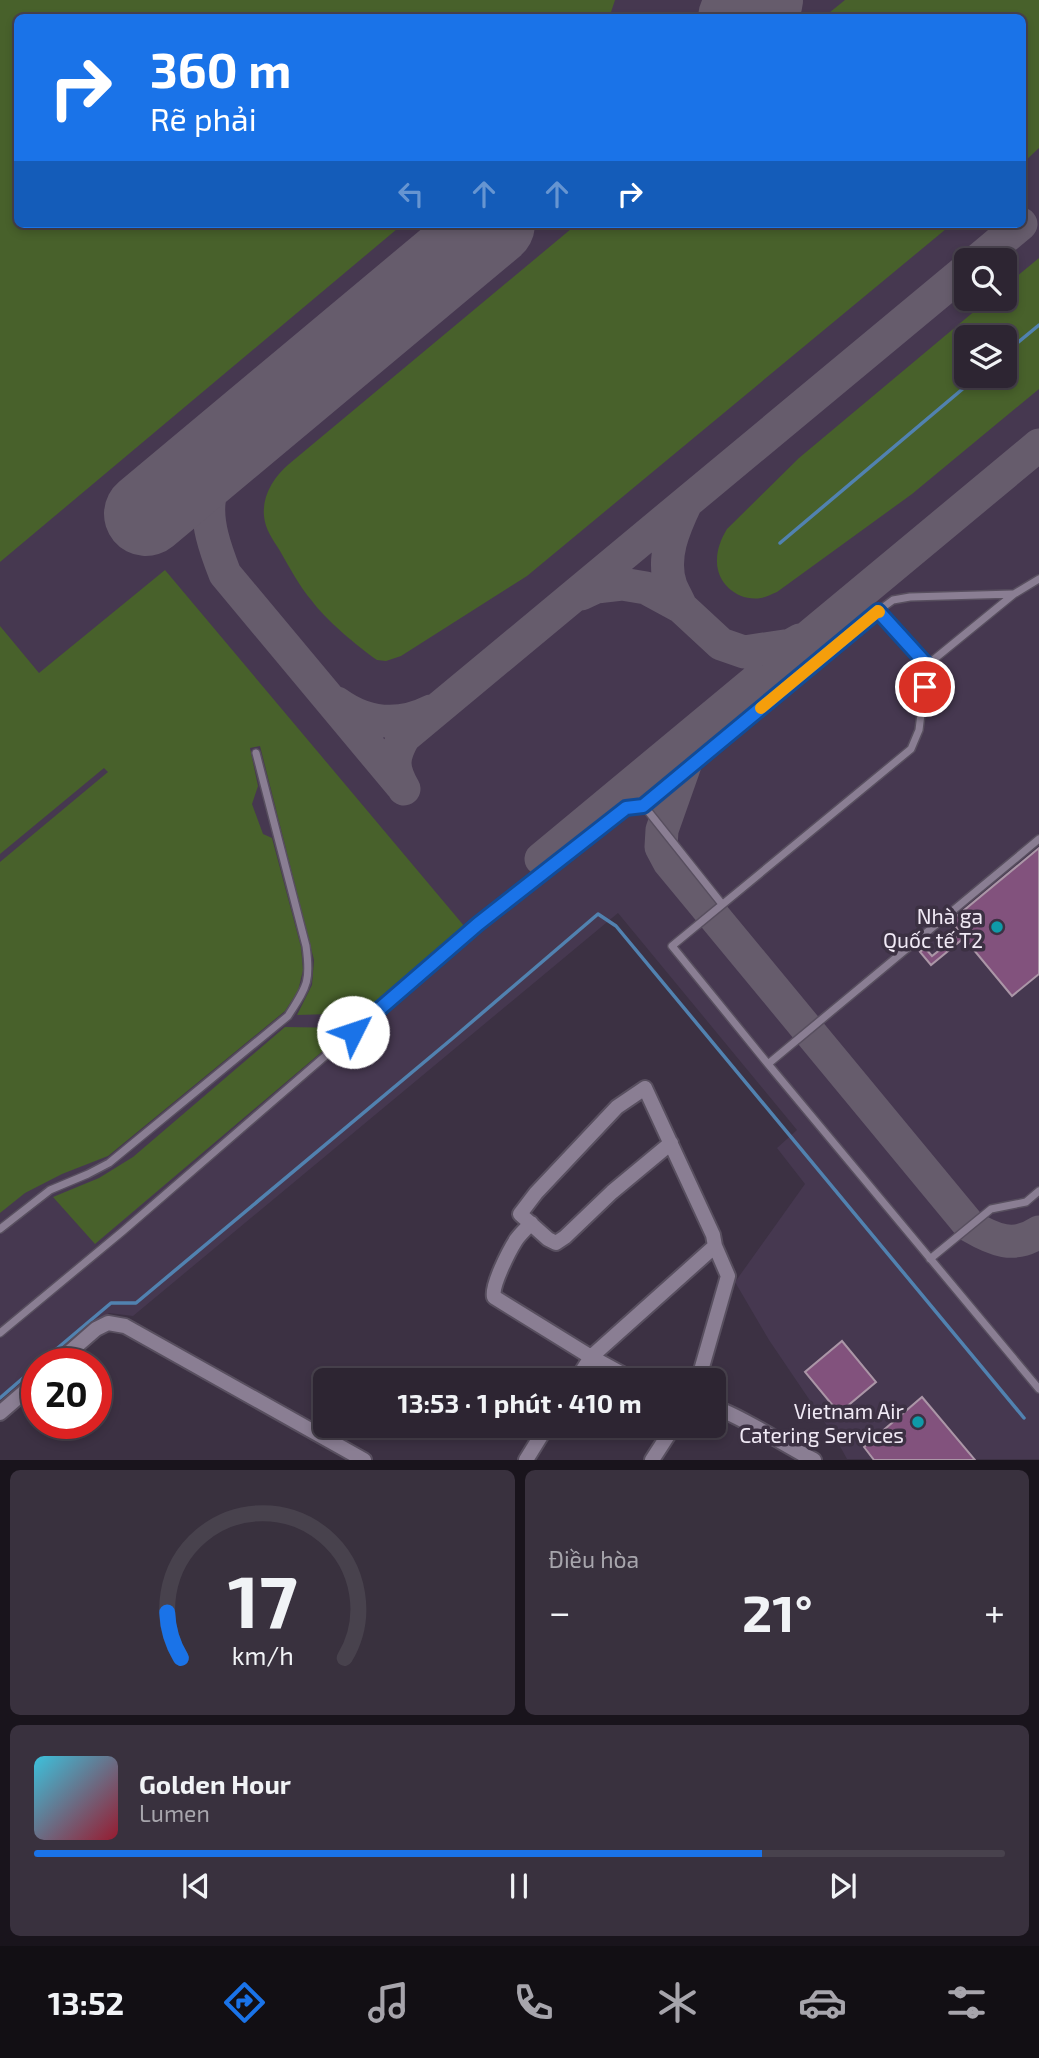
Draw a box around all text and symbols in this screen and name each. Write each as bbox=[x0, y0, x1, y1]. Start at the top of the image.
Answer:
text: 360 m bbox=[150, 39, 291, 98]
icon: right bbox=[35, 42, 126, 133]
text: Rẽ phải bbox=[150, 99, 257, 137]
icon: left bbox=[392, 175, 430, 213]
icon: ahead bbox=[465, 175, 503, 213]
icon: ahead bbox=[538, 175, 576, 213]
icon: right bbox=[611, 175, 649, 213]
map controls bbox=[954, 248, 1017, 388]
button: search bbox=[954, 248, 1017, 311]
button: layers bbox=[954, 325, 1017, 388]
pin bbox=[895, 657, 955, 717]
icon: arrive bbox=[906, 668, 944, 706]
place label: Nhà ga Quốc tế T2 bbox=[883, 903, 983, 953]
marker: Nhà ga Quốc tế T2 bbox=[989, 919, 1005, 935]
position arrow bbox=[316, 995, 390, 1069]
speed limit sign: 20 bbox=[21, 1348, 112, 1439]
text: 13:53 · 1 phút · 410 m bbox=[397, 1387, 642, 1418]
place label: Vietnam Air Catering Services bbox=[739, 1398, 905, 1447]
marker: Vietnam Air Catering Services bbox=[910, 1414, 926, 1430]
text: Điều hòa bbox=[549, 1545, 639, 1573]
text: 17 bbox=[227, 1556, 297, 1644]
text: 21° bbox=[742, 1580, 813, 1642]
text: − bbox=[549, 1588, 571, 1634]
text: + bbox=[984, 1588, 1005, 1634]
text: km/h bbox=[231, 1640, 293, 1670]
text: Golden Hour bbox=[139, 1768, 291, 1799]
text: Lumen bbox=[139, 1799, 210, 1827]
icon: previous bbox=[177, 1867, 215, 1905]
icon: pause bbox=[500, 1867, 538, 1905]
icon: next bbox=[824, 1867, 862, 1905]
icon: directions bbox=[220, 1978, 269, 2027]
icon: music bbox=[364, 1978, 413, 2027]
icon: phone bbox=[509, 1978, 558, 2027]
icon: climate bbox=[653, 1978, 702, 2027]
icon: car bbox=[798, 1978, 847, 2027]
icon: filters bbox=[942, 1978, 991, 2027]
text: 13:52 bbox=[48, 1983, 124, 2021]

